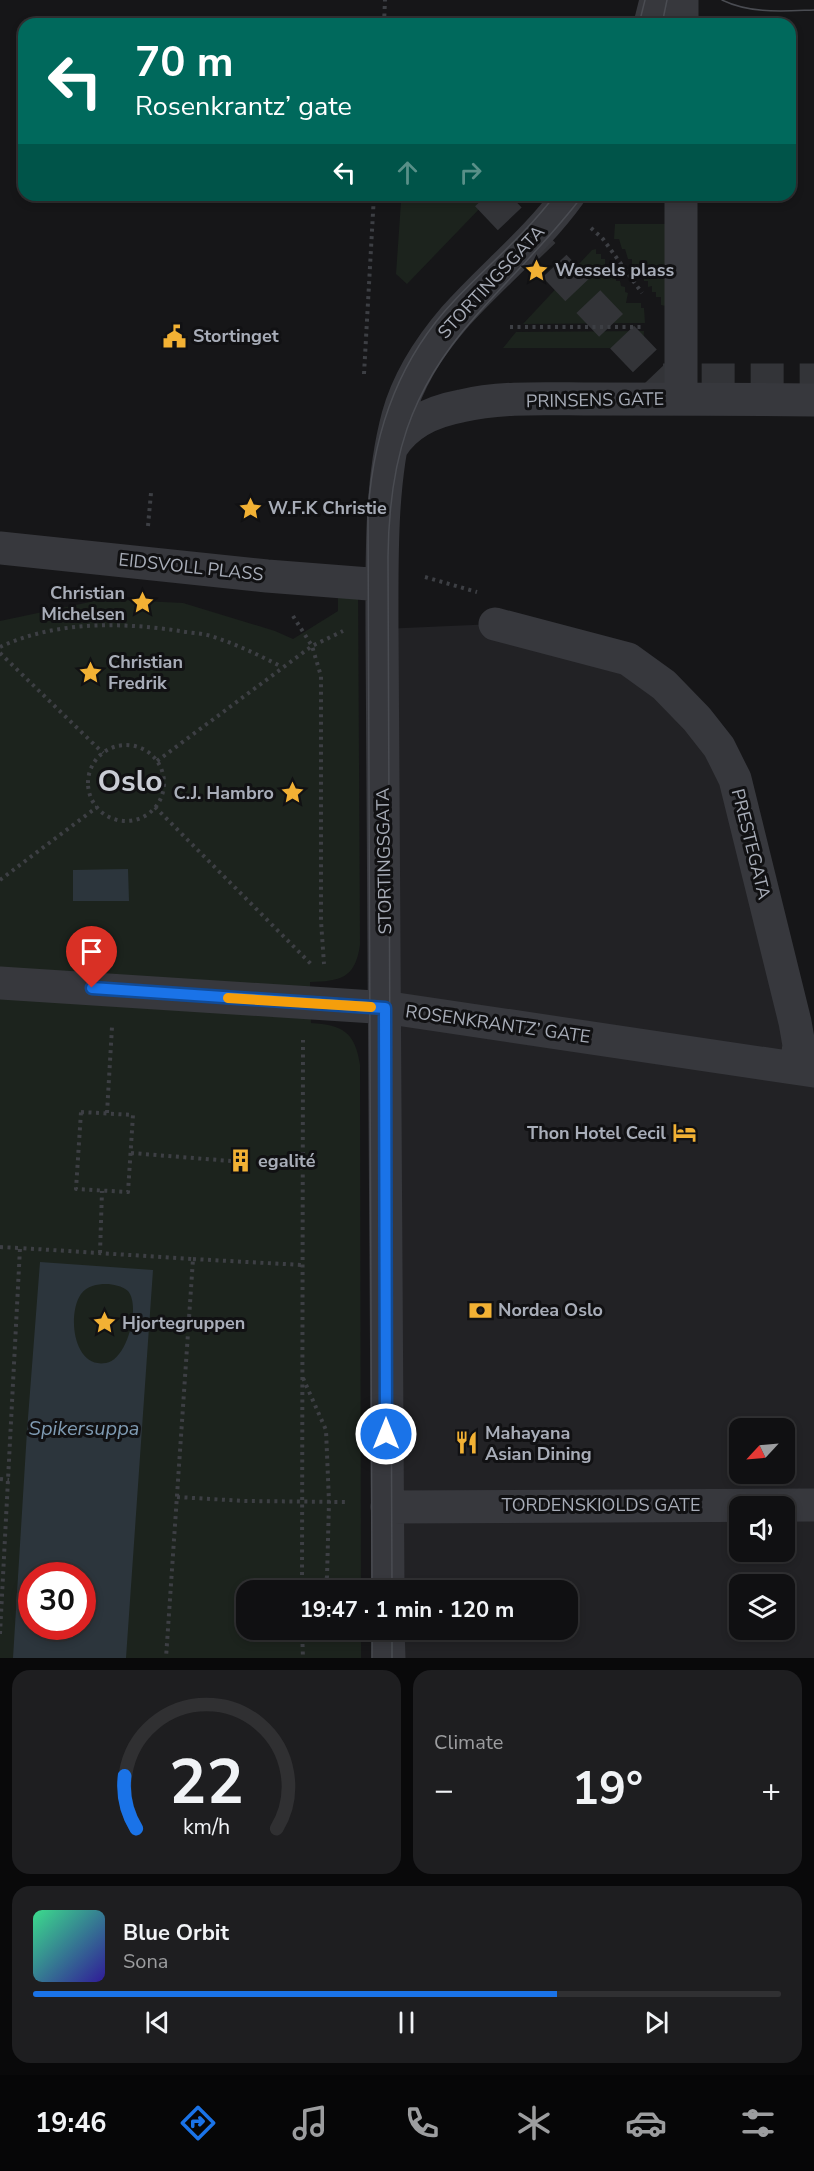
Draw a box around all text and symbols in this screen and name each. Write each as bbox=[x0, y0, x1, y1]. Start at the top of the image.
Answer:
text: 70 m bbox=[135, 34, 234, 91]
icon: left bbox=[36, 42, 114, 120]
text: Rosenkrantz’ gate bbox=[135, 88, 352, 125]
icon: left bbox=[328, 156, 361, 189]
icon: ahead bbox=[391, 156, 424, 189]
icon: right bbox=[454, 156, 487, 189]
street label: STORTINGSGATA bbox=[432, 220, 550, 344]
place icon: Wessels plass bbox=[524, 257, 550, 283]
place label: Wessels plass bbox=[555, 258, 674, 282]
public building icon: Stortinget bbox=[162, 323, 188, 349]
place label: Stortinget bbox=[193, 324, 279, 348]
street label: PRINSENS GATE bbox=[526, 387, 664, 413]
place icon: W.F.K Christie bbox=[237, 495, 263, 521]
place label: W.F.K Christie bbox=[268, 496, 387, 520]
street label: EIDSVOLL PLASS bbox=[117, 547, 265, 587]
place label: Christian Michelsen bbox=[41, 581, 125, 626]
place icon: Christian Michelsen bbox=[130, 590, 156, 616]
place label: Christian Fredrik bbox=[108, 650, 183, 695]
place icon: Christian Fredrik bbox=[77, 659, 103, 685]
district label: Oslo bbox=[98, 761, 162, 802]
place icon: C.J. Hambro bbox=[279, 780, 305, 806]
place label: C.J. Hambro bbox=[173, 781, 274, 805]
street label: PRESTEGATA bbox=[726, 786, 776, 902]
street label: STORTINGSGATA bbox=[371, 787, 397, 935]
pin bbox=[66, 926, 117, 988]
icon: arrive bbox=[75, 935, 108, 968]
street label: ROSENKRANTZ’ GATE bbox=[404, 999, 592, 1049]
hotel icon: Thon Hotel Cecil bbox=[671, 1120, 697, 1146]
place label: Thon Hotel Cecil bbox=[527, 1121, 666, 1145]
building icon: egalité bbox=[227, 1148, 253, 1174]
place label: egalité bbox=[258, 1149, 316, 1173]
bank icon: Nordea Oslo bbox=[467, 1297, 493, 1323]
place label: Nordea Oslo bbox=[498, 1298, 603, 1322]
place icon: Hjortegruppen bbox=[91, 1310, 117, 1336]
place label: Hjortegruppen bbox=[122, 1311, 245, 1335]
position arrow bbox=[354, 1402, 418, 1466]
water label: Spikersuppa bbox=[29, 1415, 139, 1442]
north arrow bbox=[729, 1418, 795, 1484]
map controls bbox=[729, 1418, 795, 1640]
place label: Mahayana Asian Dining bbox=[485, 1421, 592, 1466]
restaurant icon: Mahayana Asian Dining bbox=[454, 1430, 480, 1456]
street label: TORDENSKIOLDS GATE bbox=[502, 1493, 700, 1517]
button: sound bbox=[729, 1496, 795, 1562]
speed limit sign: 30 bbox=[18, 1562, 96, 1640]
button: layers bbox=[729, 1574, 795, 1640]
text: 19:47 · 1 min · 120 m bbox=[300, 1595, 514, 1625]
text: Climate bbox=[434, 1729, 503, 1756]
text: 22 bbox=[169, 1740, 244, 1825]
text: 19° bbox=[572, 1759, 643, 1820]
text: − bbox=[434, 1768, 454, 1813]
text: + bbox=[761, 1768, 781, 1813]
text: km/h bbox=[183, 1812, 230, 1842]
text: Blue Orbit bbox=[123, 1918, 229, 1948]
text: Sona bbox=[123, 1948, 168, 1975]
icon: previous bbox=[141, 2006, 174, 2039]
icon: pause bbox=[390, 2006, 423, 2039]
icon: next bbox=[640, 2006, 673, 2039]
icon: directions bbox=[177, 2102, 219, 2144]
icon: music bbox=[289, 2102, 331, 2144]
icon: phone bbox=[401, 2102, 443, 2144]
icon: climate bbox=[513, 2102, 555, 2144]
icon: car bbox=[625, 2102, 667, 2144]
icon: filters bbox=[737, 2102, 779, 2144]
text: 19:46 bbox=[35, 2105, 107, 2142]

